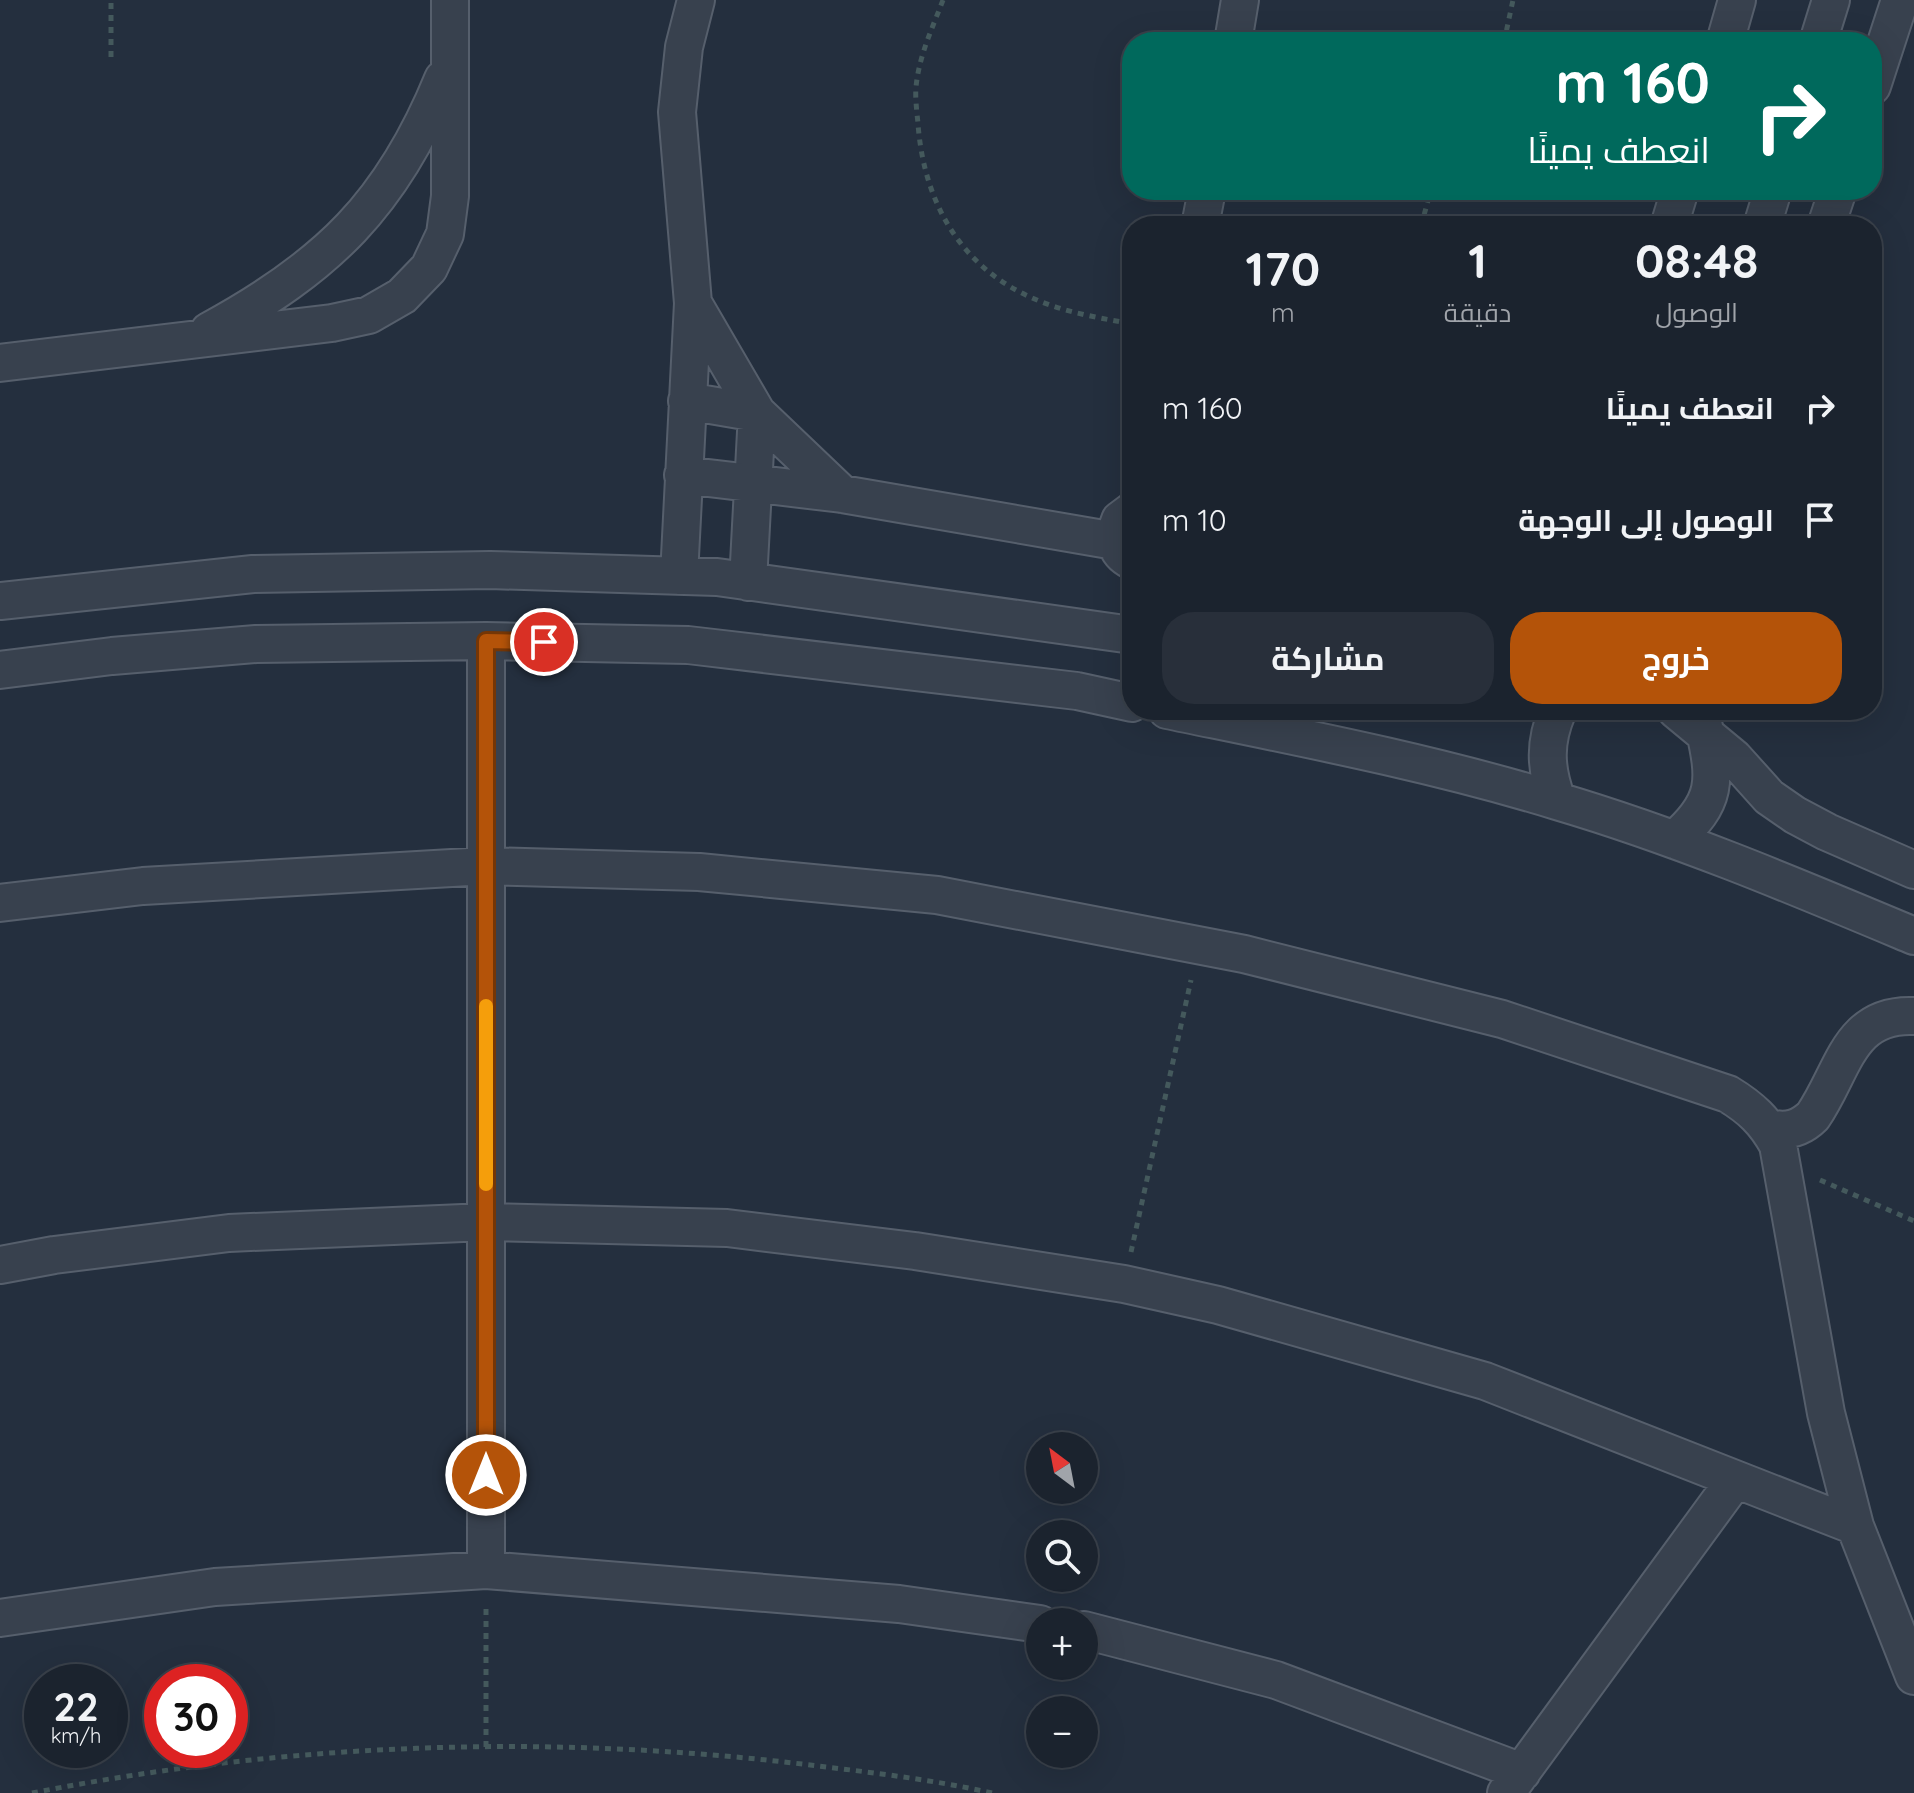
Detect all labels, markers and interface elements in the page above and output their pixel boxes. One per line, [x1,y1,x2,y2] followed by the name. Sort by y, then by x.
[1556,47,1710,117] text: 160 m
[1738,64,1842,168] icon: right
[1527,127,1710,172] text: انعطف يمينًا
[1468,230,1487,290] text: 1
[1635,230,1758,290] text: 08:48
[1246,238,1320,298] text: 170
[1271,296,1295,329] text: m
[1444,296,1511,329] text: دقيقة
[1655,296,1738,329] text: الوصول
[1798,386,1842,430] icon: right
[1162,389,1243,427] text: 160 m
[1606,389,1774,427] text: انعطف يمينًا
[1798,498,1842,542] icon: arrive
[1162,501,1227,539] text: 10 m
[1518,501,1774,539] text: الوصول إلى الوجهة
[510,608,578,676] pin
[1162,612,1494,704] button: مشاركة
[1510,612,1842,704] button: خروج
[522,620,566,664] icon: arrive
[1026,1432,1098,1504] north arrow
[1026,1432,1098,1768] map controls
[444,1433,528,1517] position arrow
[1026,1520,1098,1592] button: search
[1026,1608,1098,1680] button: +
[144,1664,248,1768] speed limit sign: 30
[53,1681,99,1731] text: 22
[1026,1696,1098,1768] button: −
[51,1723,101,1748] text: km/h

